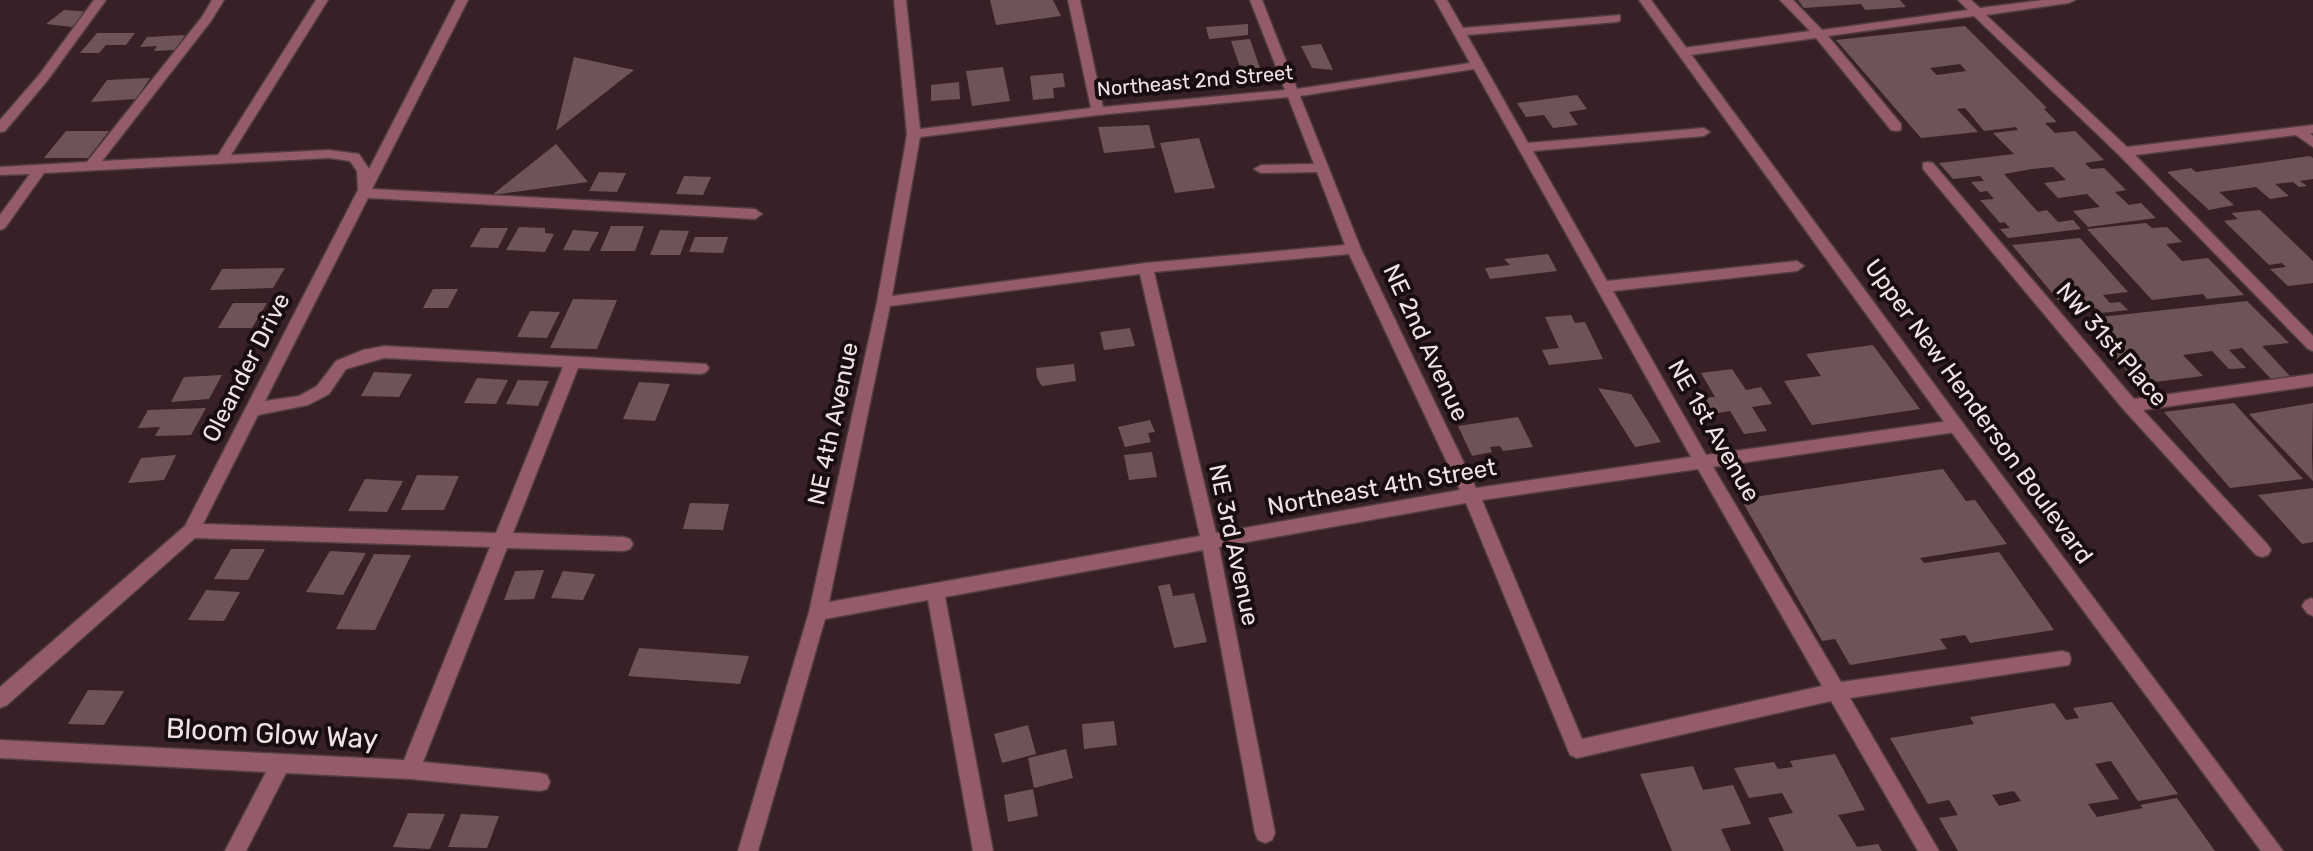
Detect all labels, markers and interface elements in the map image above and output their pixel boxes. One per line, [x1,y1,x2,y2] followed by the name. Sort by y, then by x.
[1096,61,1294,103] street label: Northeast 2nd Street
[1858,254,2098,570] street label: Upper New Henderson Boulevard
[1376,260,1474,426] street label: NE 2nd Avenue
[2049,277,2173,413] street label: NW 31st Place
[197,288,297,448] street label: Oleander Drive
[803,340,865,508] street label: NE 4th Avenue
[1661,355,1765,507] street label: NE 1st Avenue
[1265,454,1499,522] street label: Northeast 4th Street
[1202,461,1264,629] street label: NE 3rd Avenue
[165,713,379,757] street label: Bloom Glow Way

